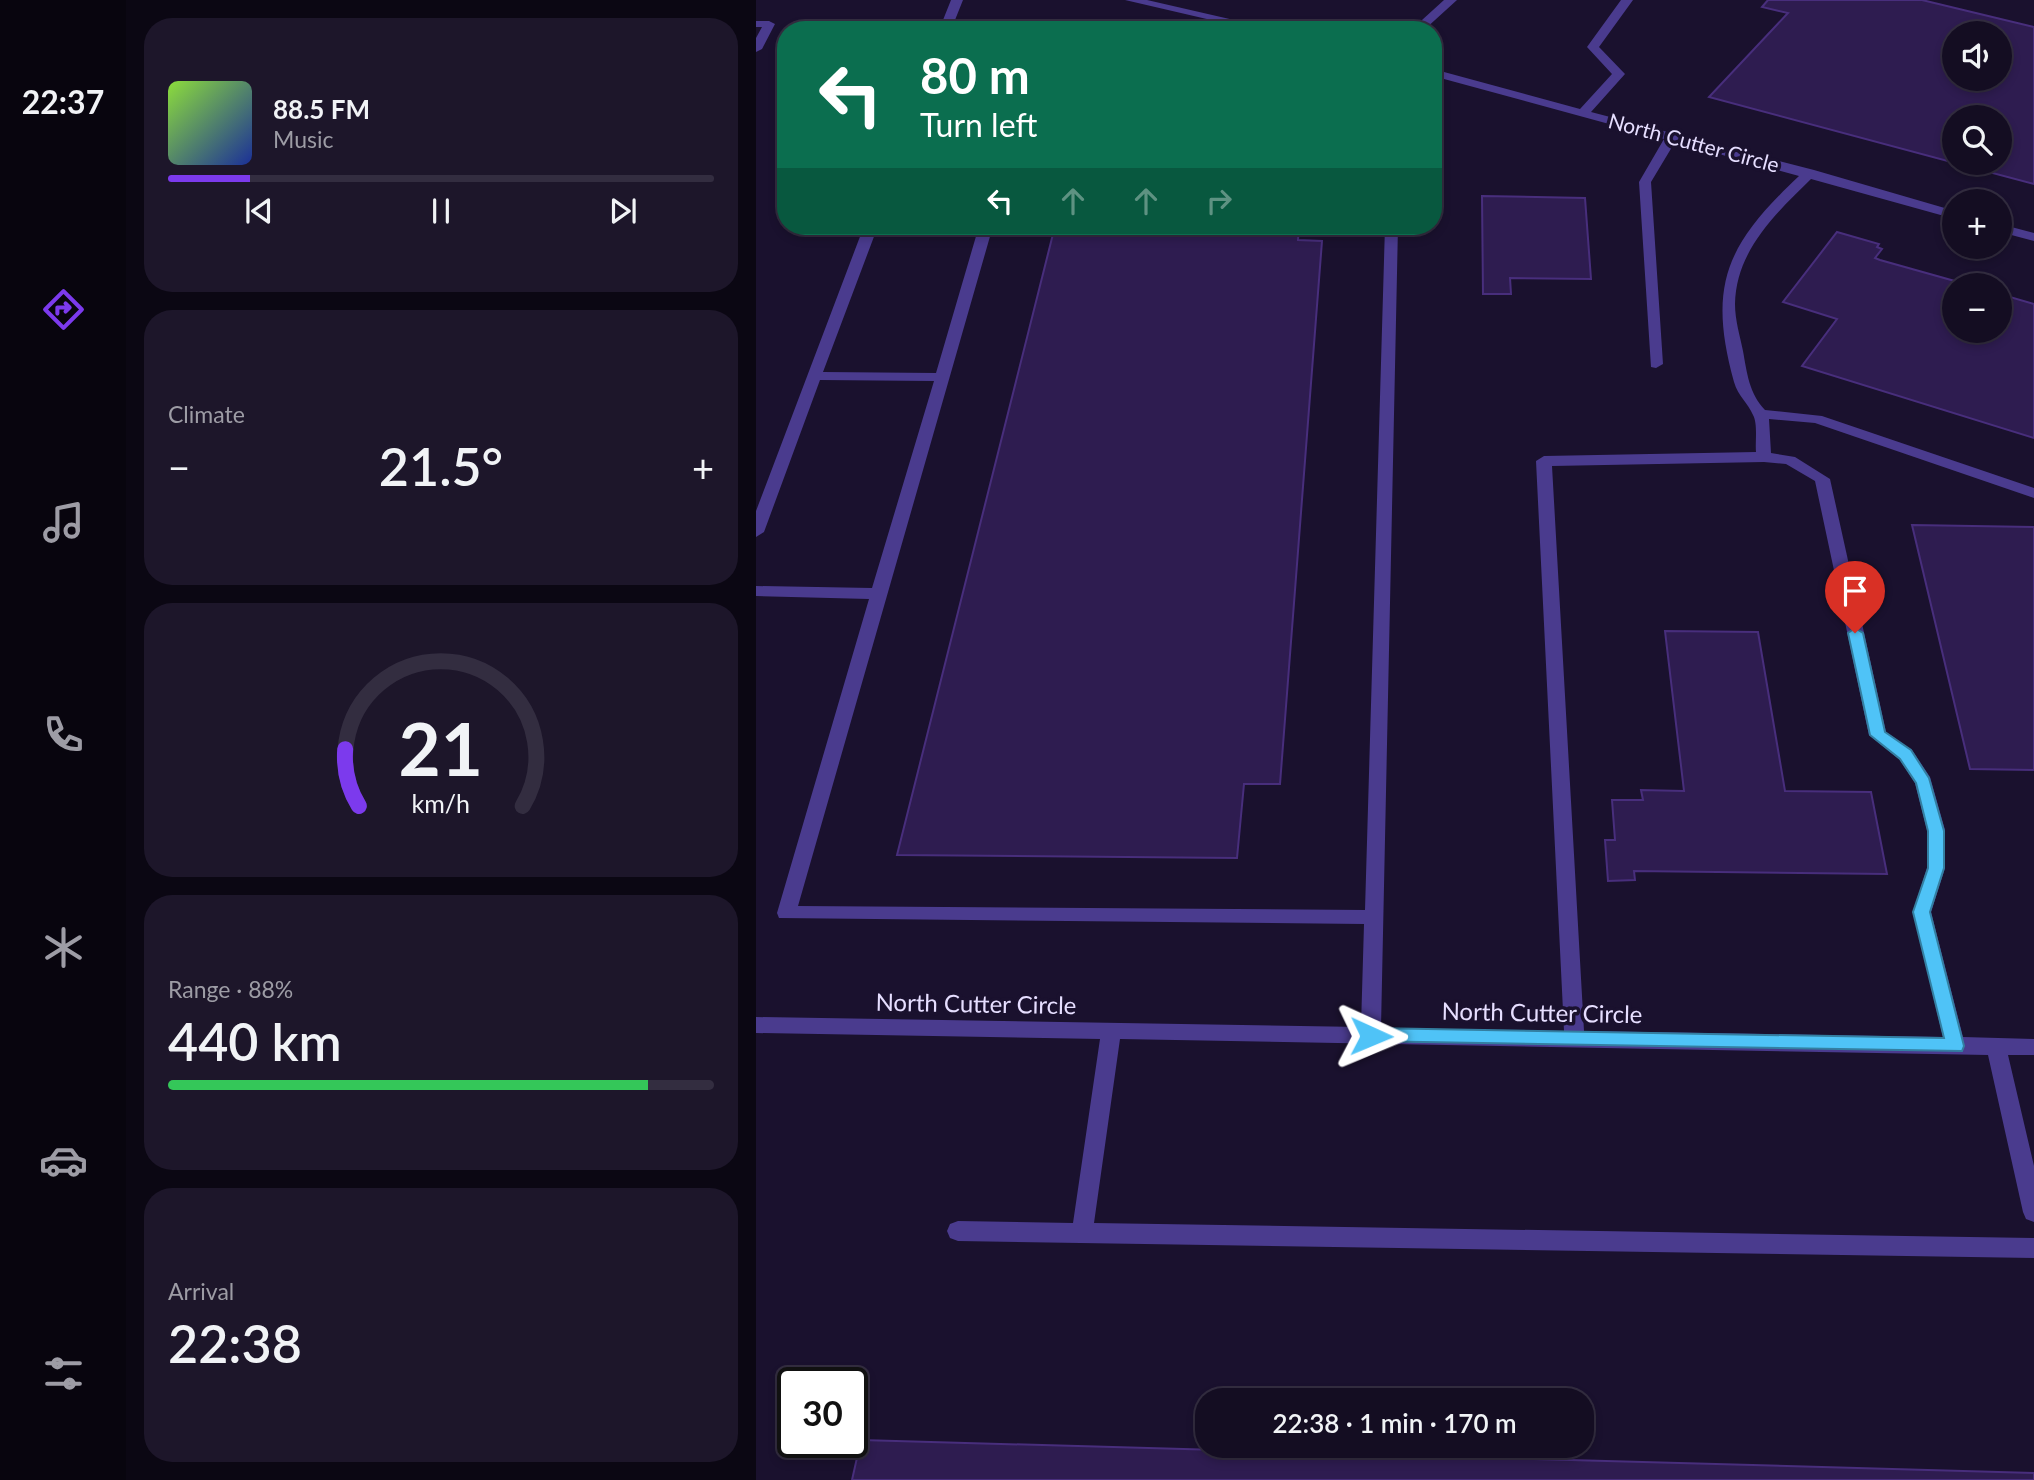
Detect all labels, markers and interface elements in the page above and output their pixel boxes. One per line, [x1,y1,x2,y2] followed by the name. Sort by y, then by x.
[1942,21,2012,343] map controls
[1942,21,2012,91] button: sound
[920,46,1030,104] text: 80 m
[805,49,896,140] icon: left
[22,82,104,121] text: 22:37
[273,93,370,125] text: 88.5 FM
[920,105,1037,144] text: Turn left
[1942,105,2012,175] button: search
[1606,107,1782,177] street label: North Cutter Circle
[273,125,333,153] text: Music
[981,182,1019,220] icon: left
[1054,182,1092,220] icon: ahead
[1127,182,1165,220] icon: ahead
[1200,182,1238,220] icon: right
[1942,189,2012,259] button: +
[240,192,278,230] icon: previous
[422,192,460,230] icon: pause
[604,192,642,230] icon: next
[1942,273,2012,343] button: −
[39,285,88,334] icon: directions
[168,400,245,428] text: Climate
[379,435,503,497] text: 21.5°
[168,444,190,490] text: −
[692,444,714,490] text: +
[39,498,88,547] icon: music
[1825,561,1885,633] pin
[1836,572,1874,610] icon: arrive
[399,704,483,792] text: 21
[39,710,88,759] icon: phone
[412,788,470,818] text: km/h
[39,923,88,972] icon: climate
[168,975,293,1003] text: Range · 88%
[875,987,1077,1019] street label: North Cutter Circle
[1441,996,1643,1028] street label: North Cutter Circle
[1334,999,1408,1073] position arrow
[168,1010,342,1072] text: 440 km
[39,1136,88,1185] icon: car
[168,1277,234,1305] text: Arrival
[168,1312,302,1374] text: 22:38
[39,1349,88,1398] icon: filters
[777,1367,868,1458] speed limit sign: 30
[1272,1407,1517,1439] text: 22:38 · 1 min · 170 m

